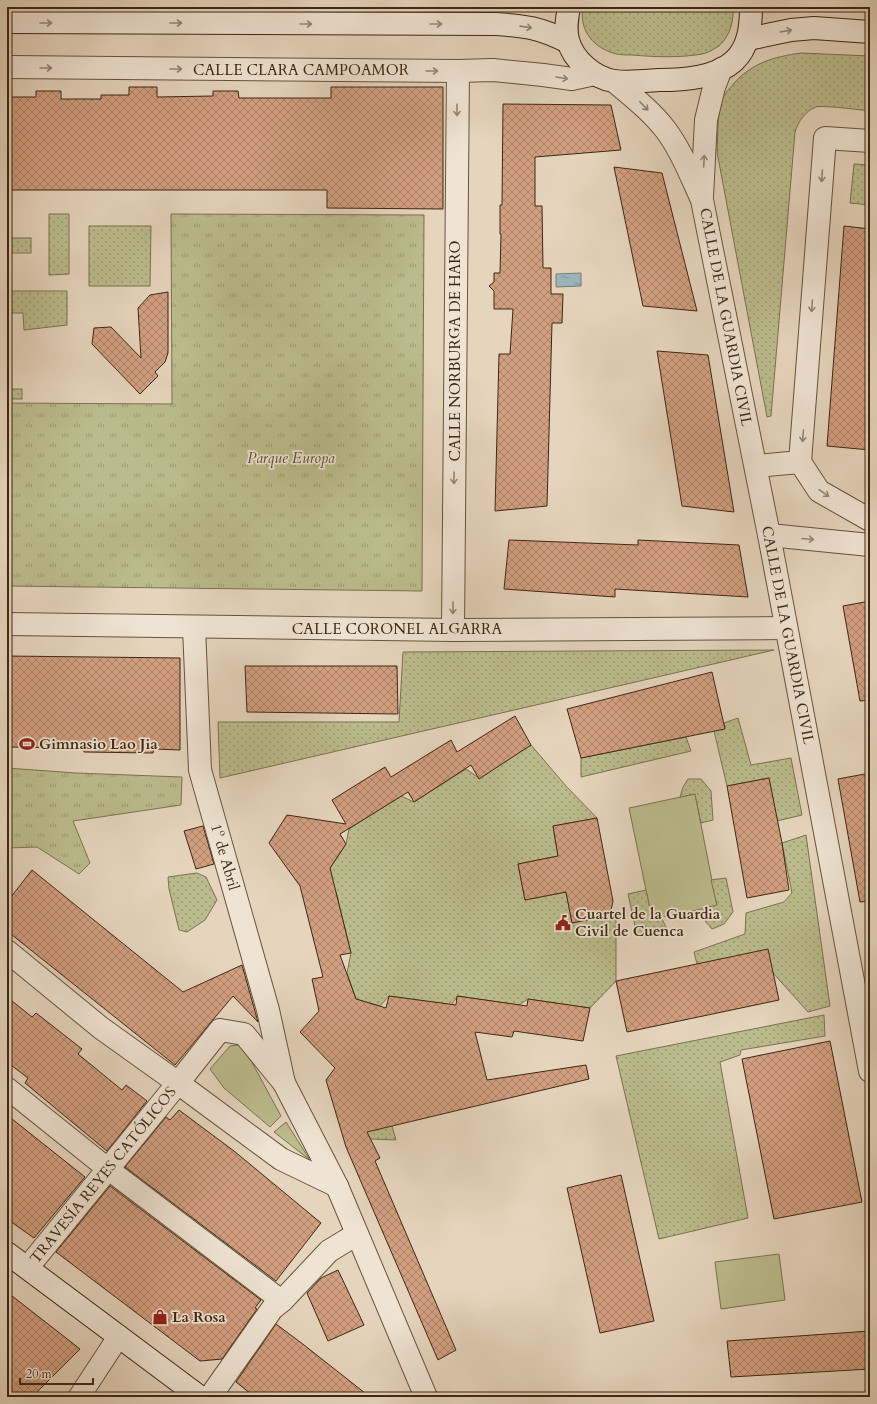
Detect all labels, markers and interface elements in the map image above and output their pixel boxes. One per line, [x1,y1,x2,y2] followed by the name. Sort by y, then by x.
[39,19,52,27] one-way arrow
[169,19,182,27] one-way arrow
[299,20,312,28] one-way arrow
[429,20,442,28] one-way arrow
[519,23,532,31] one-way arrow
[779,27,792,35] one-way arrow
[193,60,410,80] street label: CALLE CLARA CAMPOAMOR
[39,64,52,72] one-way arrow
[169,65,182,73] one-way arrow
[425,67,438,75] one-way arrow
[555,74,568,82] one-way arrow
[639,101,649,111] one-way arrow
[453,103,461,116] one-way arrow
[700,155,707,168] one-way arrow
[819,169,826,182] one-way arrow
[695,206,757,429] street label: CALLE DE LA GUARDIA CIVIL
[445,240,465,462] street label: CALLE NORBURGA DE HARO
[809,299,816,312] one-way arrow
[799,429,806,442] one-way arrow
[247,448,335,468] park label: Parque Europa
[450,471,458,484] one-way arrow
[818,489,829,497] one-way arrow
[757,524,819,747] street label: CALLE DE LA GUARDIA CIVIL
[801,535,814,543] one-way arrow
[449,601,457,614] one-way arrow
[292,619,502,639] street label: CALLE CORONEL ALGARRA
[39,734,158,754] place label: Gimnasio Lao Jia
[18,735,36,753] sports icon: Gimnasio Lao Jia
[206,821,244,893] street label: 1º de Abril
[575,904,721,941] place label: Cuartel de la Guardia Civil de Cuenca
[554,914,572,932] public building icon: Cuartel de la Guardia Civil de Cuenca
[25,1082,181,1268] street label: TRAVESÍA REYES CATÓLICOS
[172,1307,226,1327] place label: La Rosa
[151,1308,169,1326] shop icon: La Rosa
[20,1360,93,1386] scale bar
[26,1366,53,1382] text: 20 m

